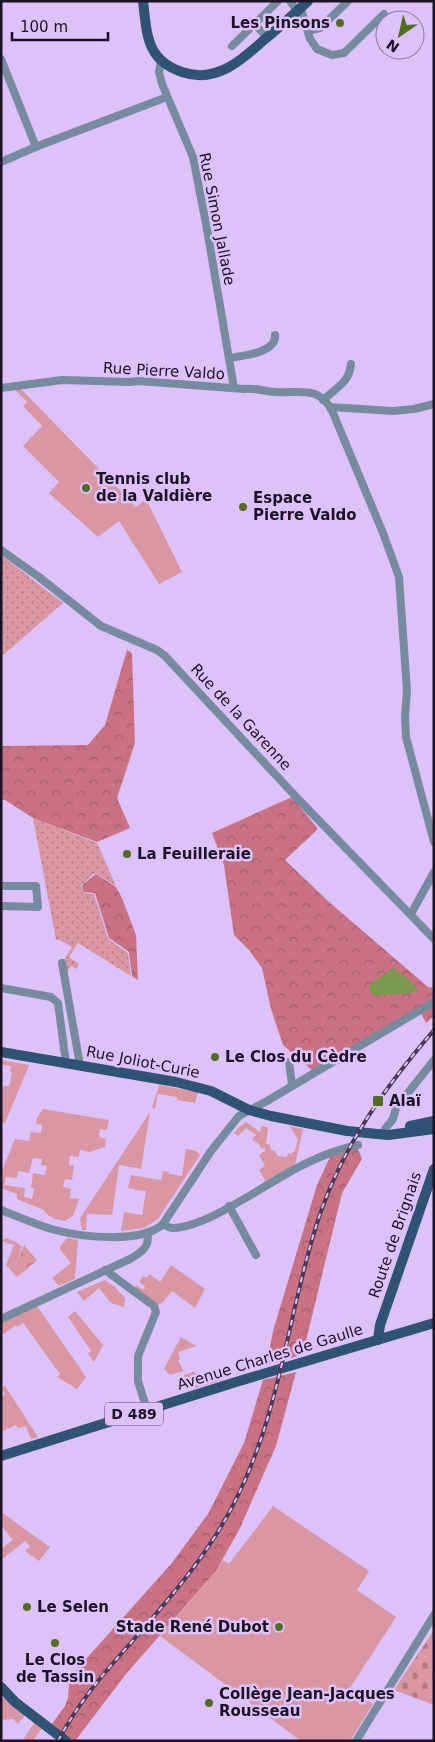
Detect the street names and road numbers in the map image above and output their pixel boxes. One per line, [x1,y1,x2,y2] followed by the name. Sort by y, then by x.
[195,151,239,287] street label: Rue Simon Jallade
[102,359,226,383] street label: Rue Pierre Valdo
[187,660,295,774] street label: Rue de la Garenne
[85,1042,201,1082] street label: Rue Joliot-Curie
[365,1169,425,1301] street label: Route de Brignais
[175,1320,365,1394] street label: Avenue Charles de Gaulle
[105,1402,163,1426] road number: D 489

